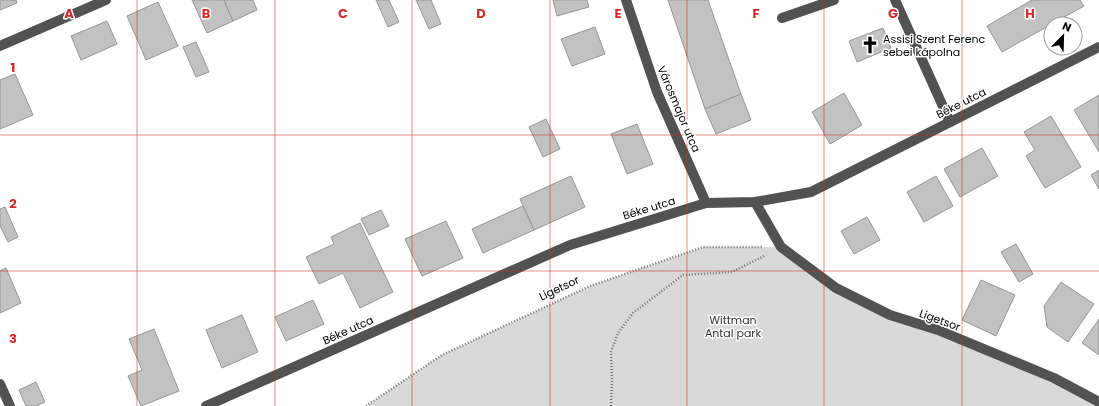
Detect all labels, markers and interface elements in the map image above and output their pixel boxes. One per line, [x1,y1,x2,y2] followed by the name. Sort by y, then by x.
[64,4,74,23] text: A
[202,4,211,23] text: B
[338,4,348,23] text: C
[476,4,486,23] text: D
[614,4,622,23] text: E
[752,4,760,23] text: F
[888,4,898,23] text: G
[1025,4,1035,23] text: H
[1043,16,1083,56] north arrow
[1060,18,1074,36] text: N
[883,31,986,60] place label: Assisi Szent Ferenc sebei kápolna
[860,35,880,55] church icon: Assisi Szent Ferenc sebei kápolna
[11,58,15,77] text: 1
[654,63,704,155] street label: Városmajor utca
[933,84,989,122] street label: Béke utca
[621,192,677,224] street label: Béke utca
[9,194,17,213] text: 2
[536,272,582,304] street label: Ligetsor
[917,305,963,335] street label: Ligetsor
[320,312,376,348] street label: Béke utca
[705,312,761,341] park label: Wittman Antal park
[9,329,17,348] text: 3

